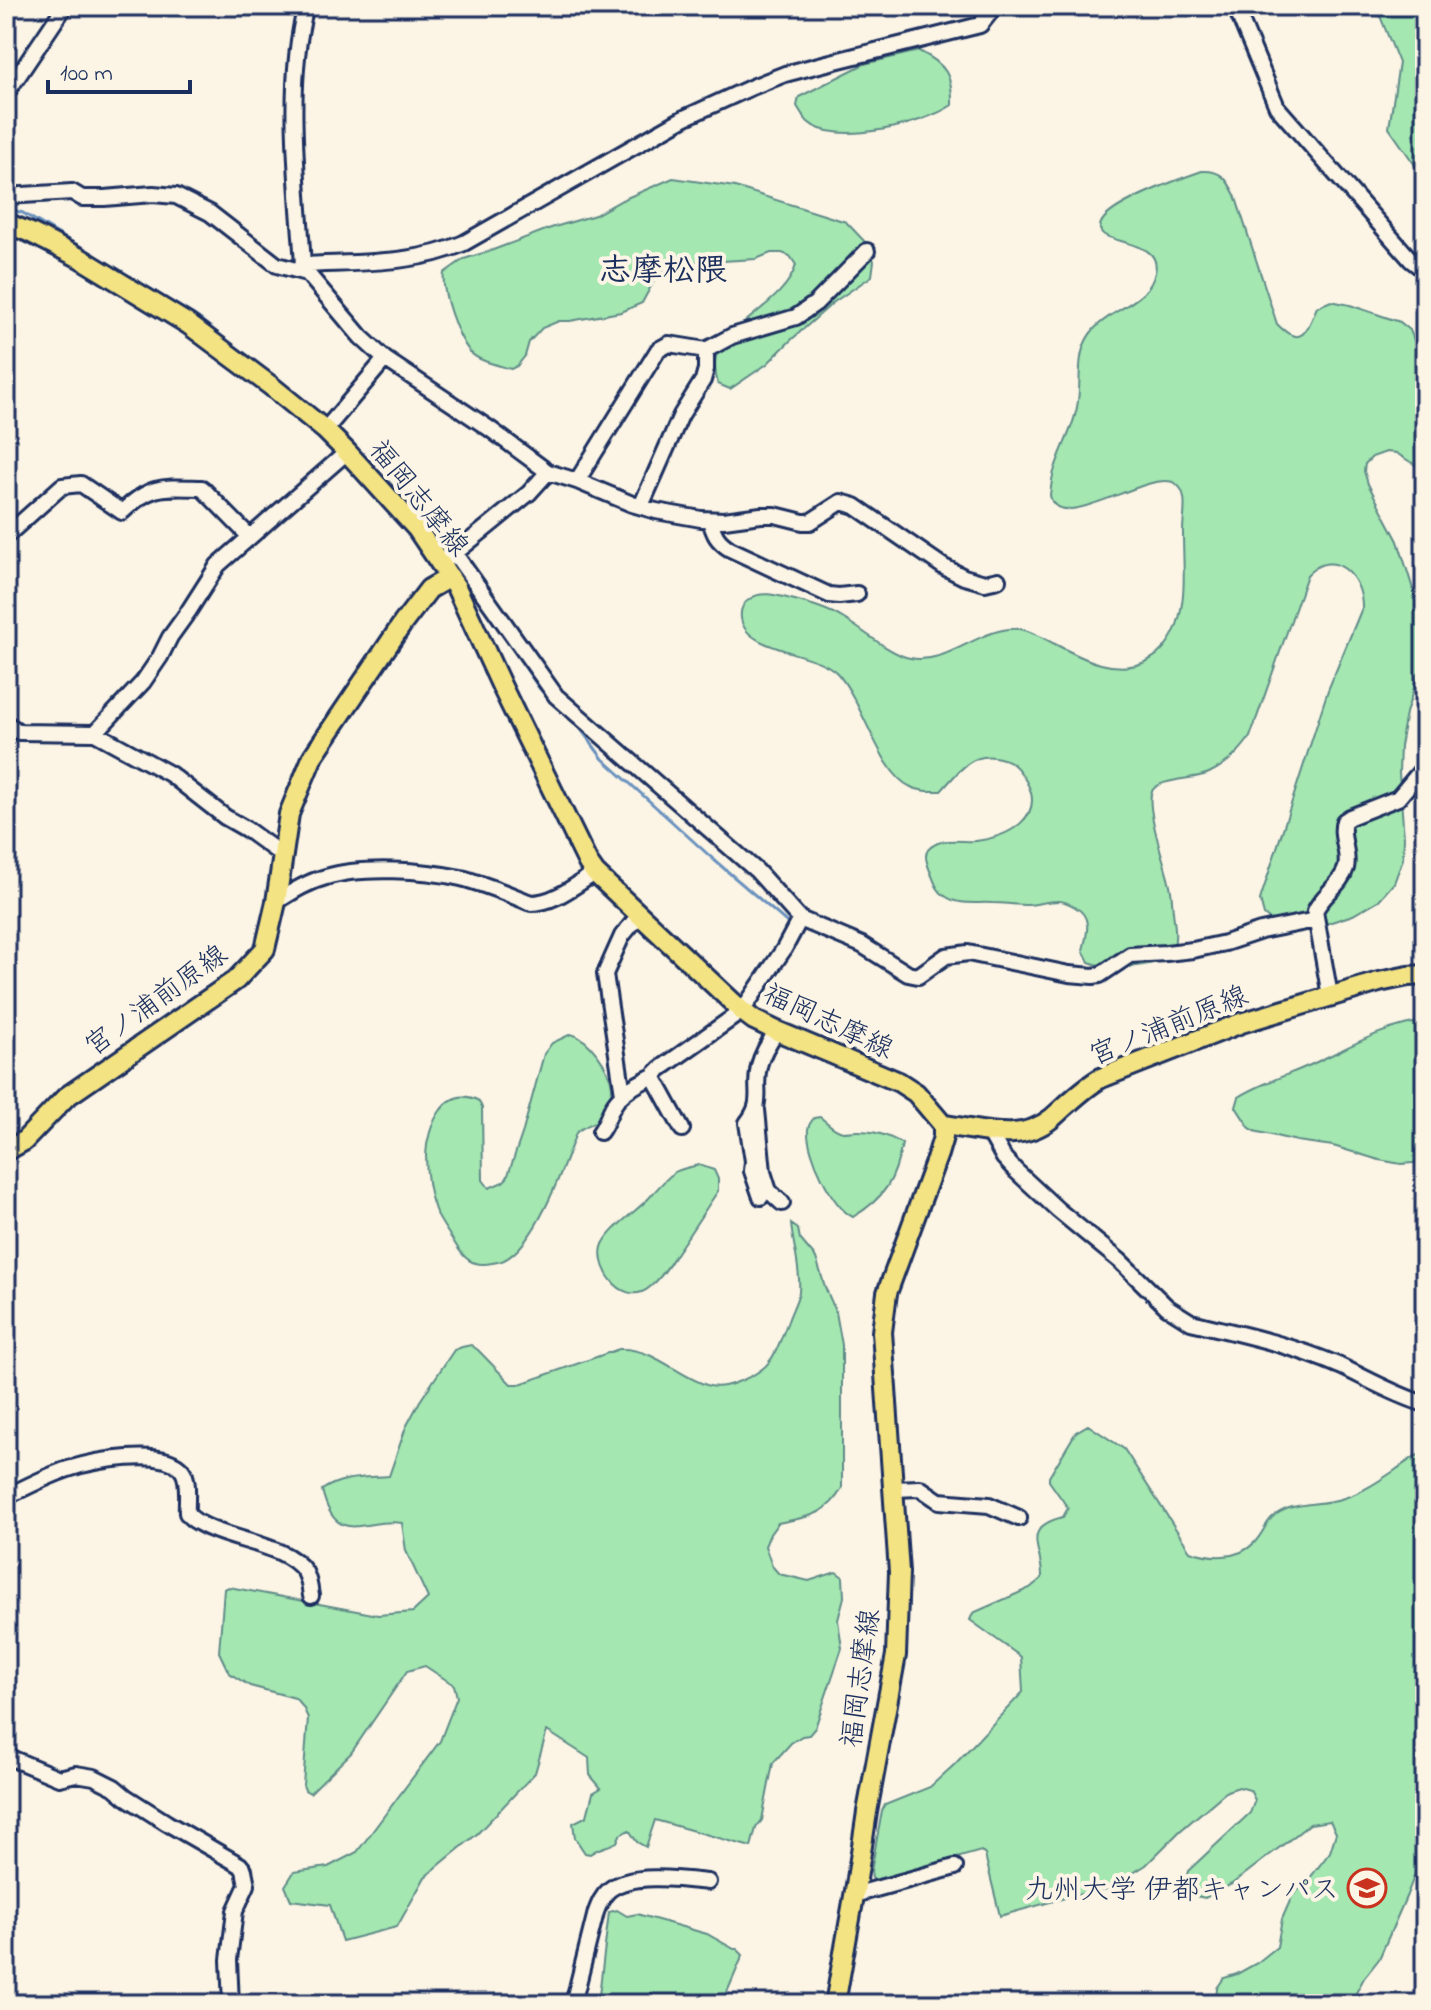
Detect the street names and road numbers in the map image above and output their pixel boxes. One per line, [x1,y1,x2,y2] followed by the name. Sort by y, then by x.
[357,432,477,567] street label: 福岡志摩線
[77,936,237,1068] street label: 宮ノ浦前原線
[755,975,900,1071] street label: 福岡志摩線
[1084,977,1255,1078] street label: 宮ノ浦前原線
[832,1606,893,1751] street label: 福岡志摩線

